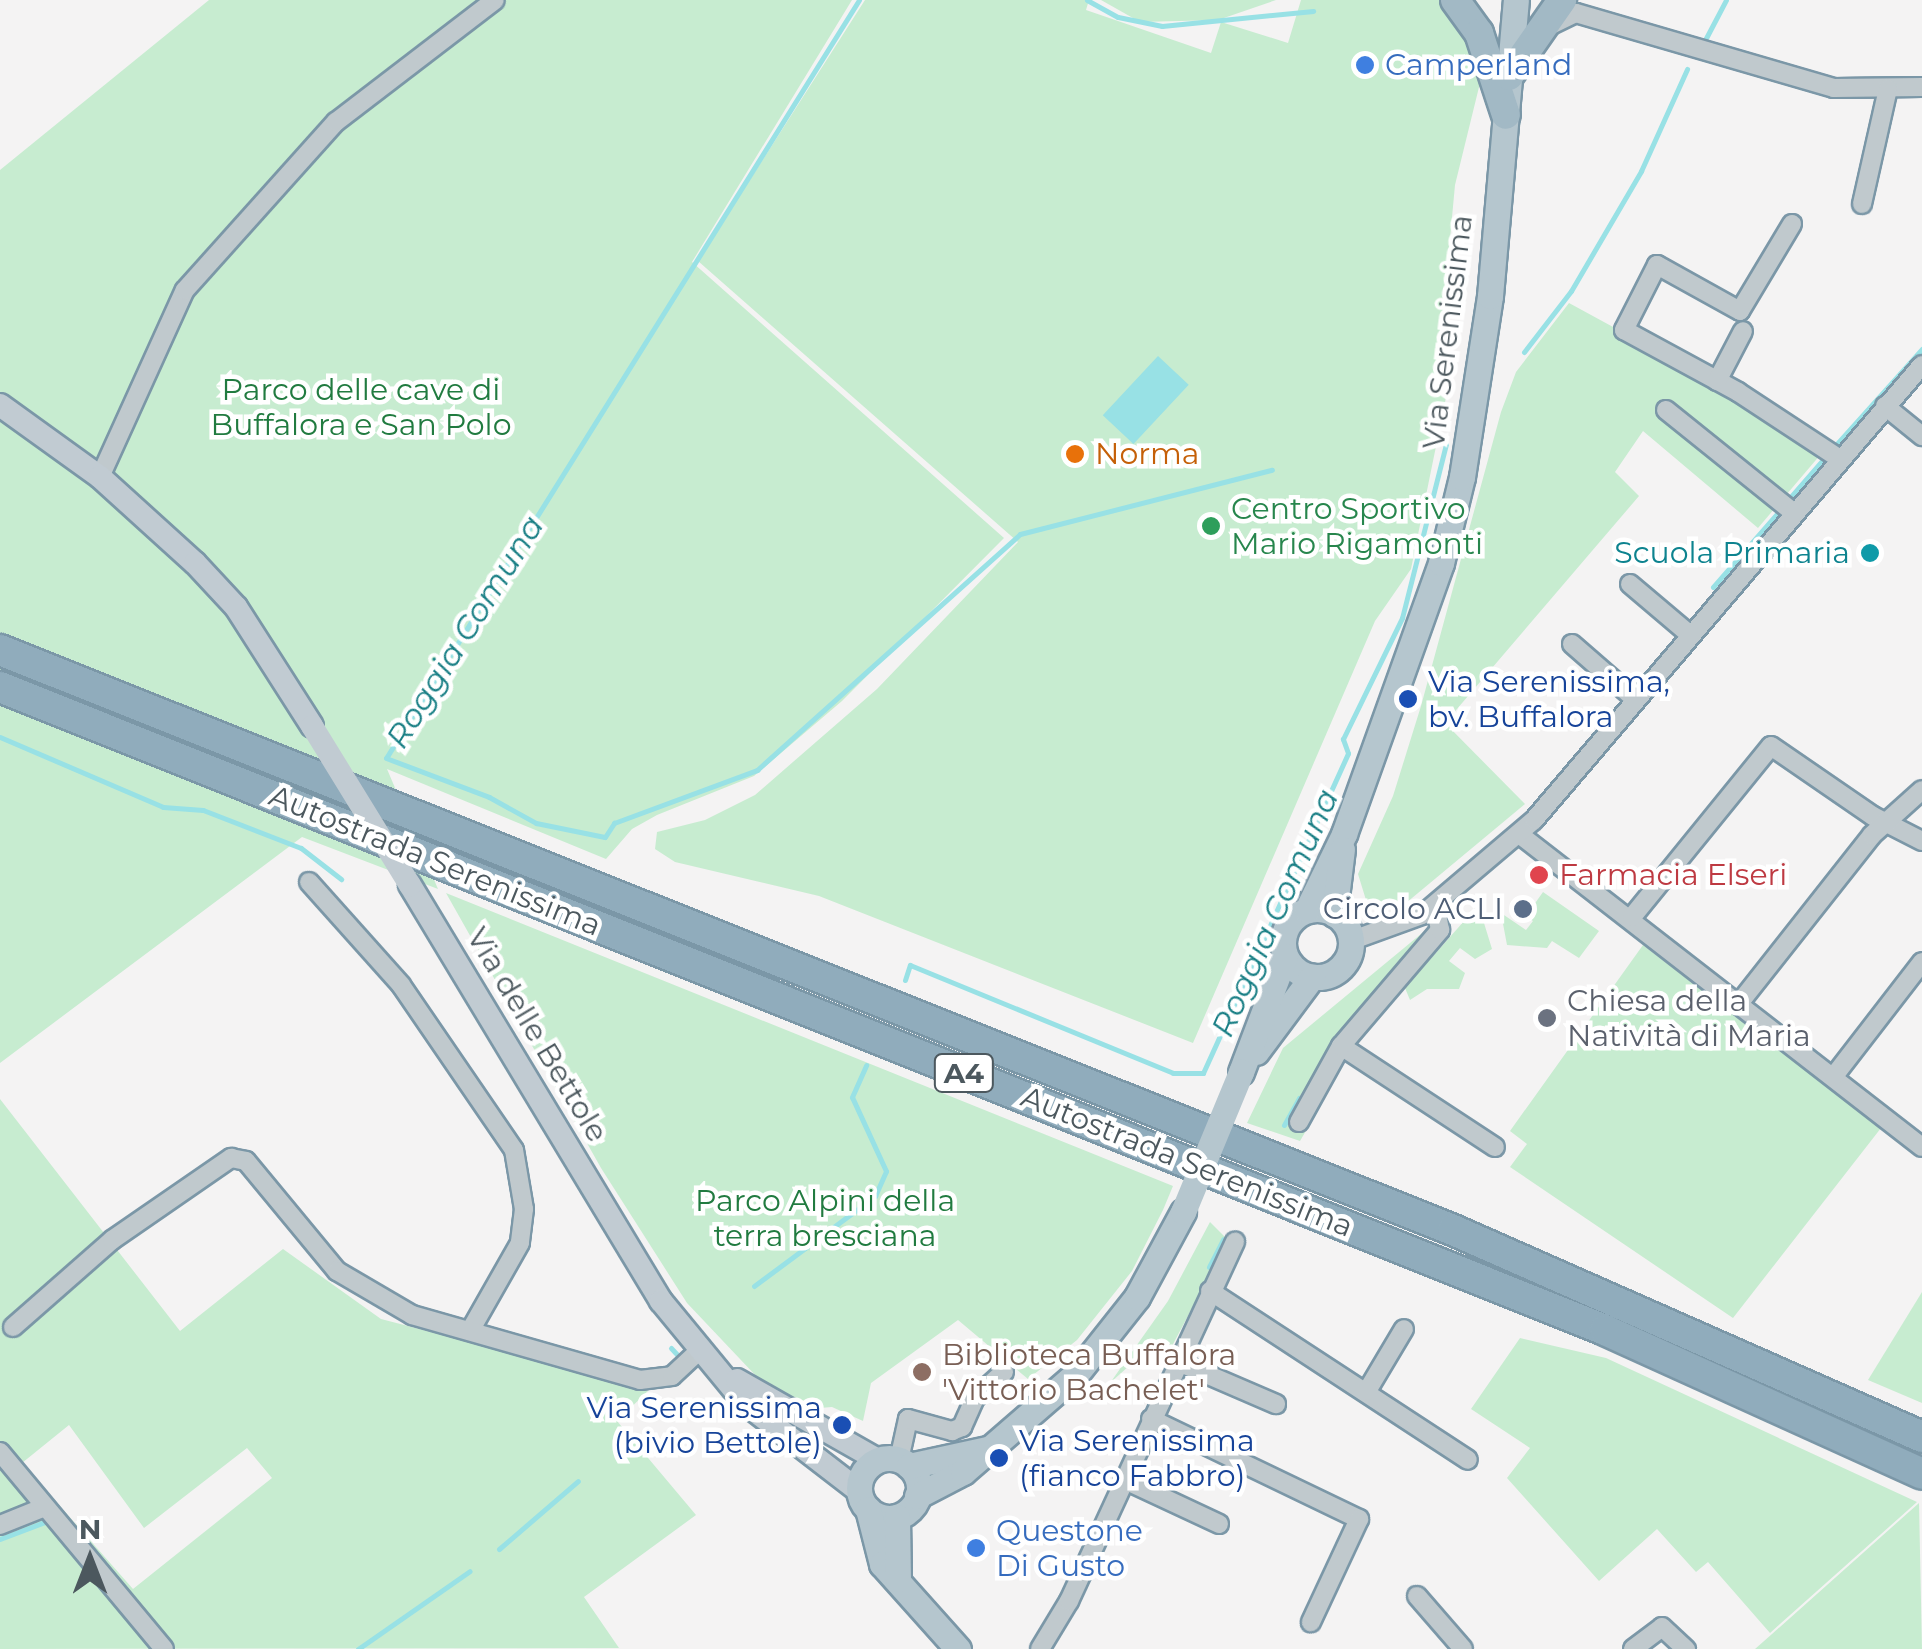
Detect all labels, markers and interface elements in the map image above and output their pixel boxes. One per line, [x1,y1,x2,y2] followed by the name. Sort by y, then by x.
[1385,47,1572,83] place label: Camperland
[1354,54,1376,76] marker: Camperland
[1416,213,1480,451] street label: Via Serenissima
[211,372,511,442] park label: Parco delle cave di Buffalora e San Polo
[1095,436,1200,472] place label: Norma
[1064,443,1086,465] marker: Norma
[1231,491,1483,562] place label: Centro Sportivo Mario Rigamonti
[378,509,552,755] water label: Roggia Comuna
[1200,515,1222,537] marker: Centro Sportivo Mario Rigamonti
[1614,535,1850,571] place label: Scuola Primaria
[1859,542,1881,564] marker: Scuola Primaria
[1428,664,1670,734] place label: Via Serenissima, bv. Buffalora
[1397,688,1419,710] marker: Via Serenissima, bv. Buffalora
[264,778,606,944] street label: Autostrada Serenissima
[1203,783,1347,1043] water label: Roggia Comuna
[1559,857,1787,893] place label: Farmacia Elseri
[1528,864,1550,886] marker: Farmacia Elseri
[1323,891,1503,927] place label: Circolo ACLI
[1512,898,1534,920] marker: Circolo ACLI
[459,921,615,1149] street label: Via delle Bettole
[1567,983,1811,1054] place label: Chiesa della Natività di Maria
[1536,1007,1558,1029] marker: Chiesa della Natività di Maria
[932,1050,996,1096] road number: A4
[1016,1079,1358,1245] street label: Autostrada Serenissima
[695,1183,955,1254] park label: Parco Alpini della terra bresciana
[942,1337,1236,1408] place label: Biblioteca Buffalora 'Vittorio Bachelet'
[911,1361,933,1383] marker: Biblioteca Buffalora 'Vittorio Bachelet'
[586,1390,822,1460] place label: Via Serenissima (bivio Bettole)
[831,1414,853,1436] marker: Via Serenissima (bivio Bettole)
[1019,1423,1255,1494] place label: Via Serenissima (fianco Fabbro)
[988,1447,1010,1469] marker: Via Serenissima (fianco Fabbro)
[40,1509,140,1609] north arrow
[79,1512,101,1546] text: N
[996,1513,1143,1584] place label: Questone Di Gusto
[965,1537,987,1559] marker: Questone Di Gusto

